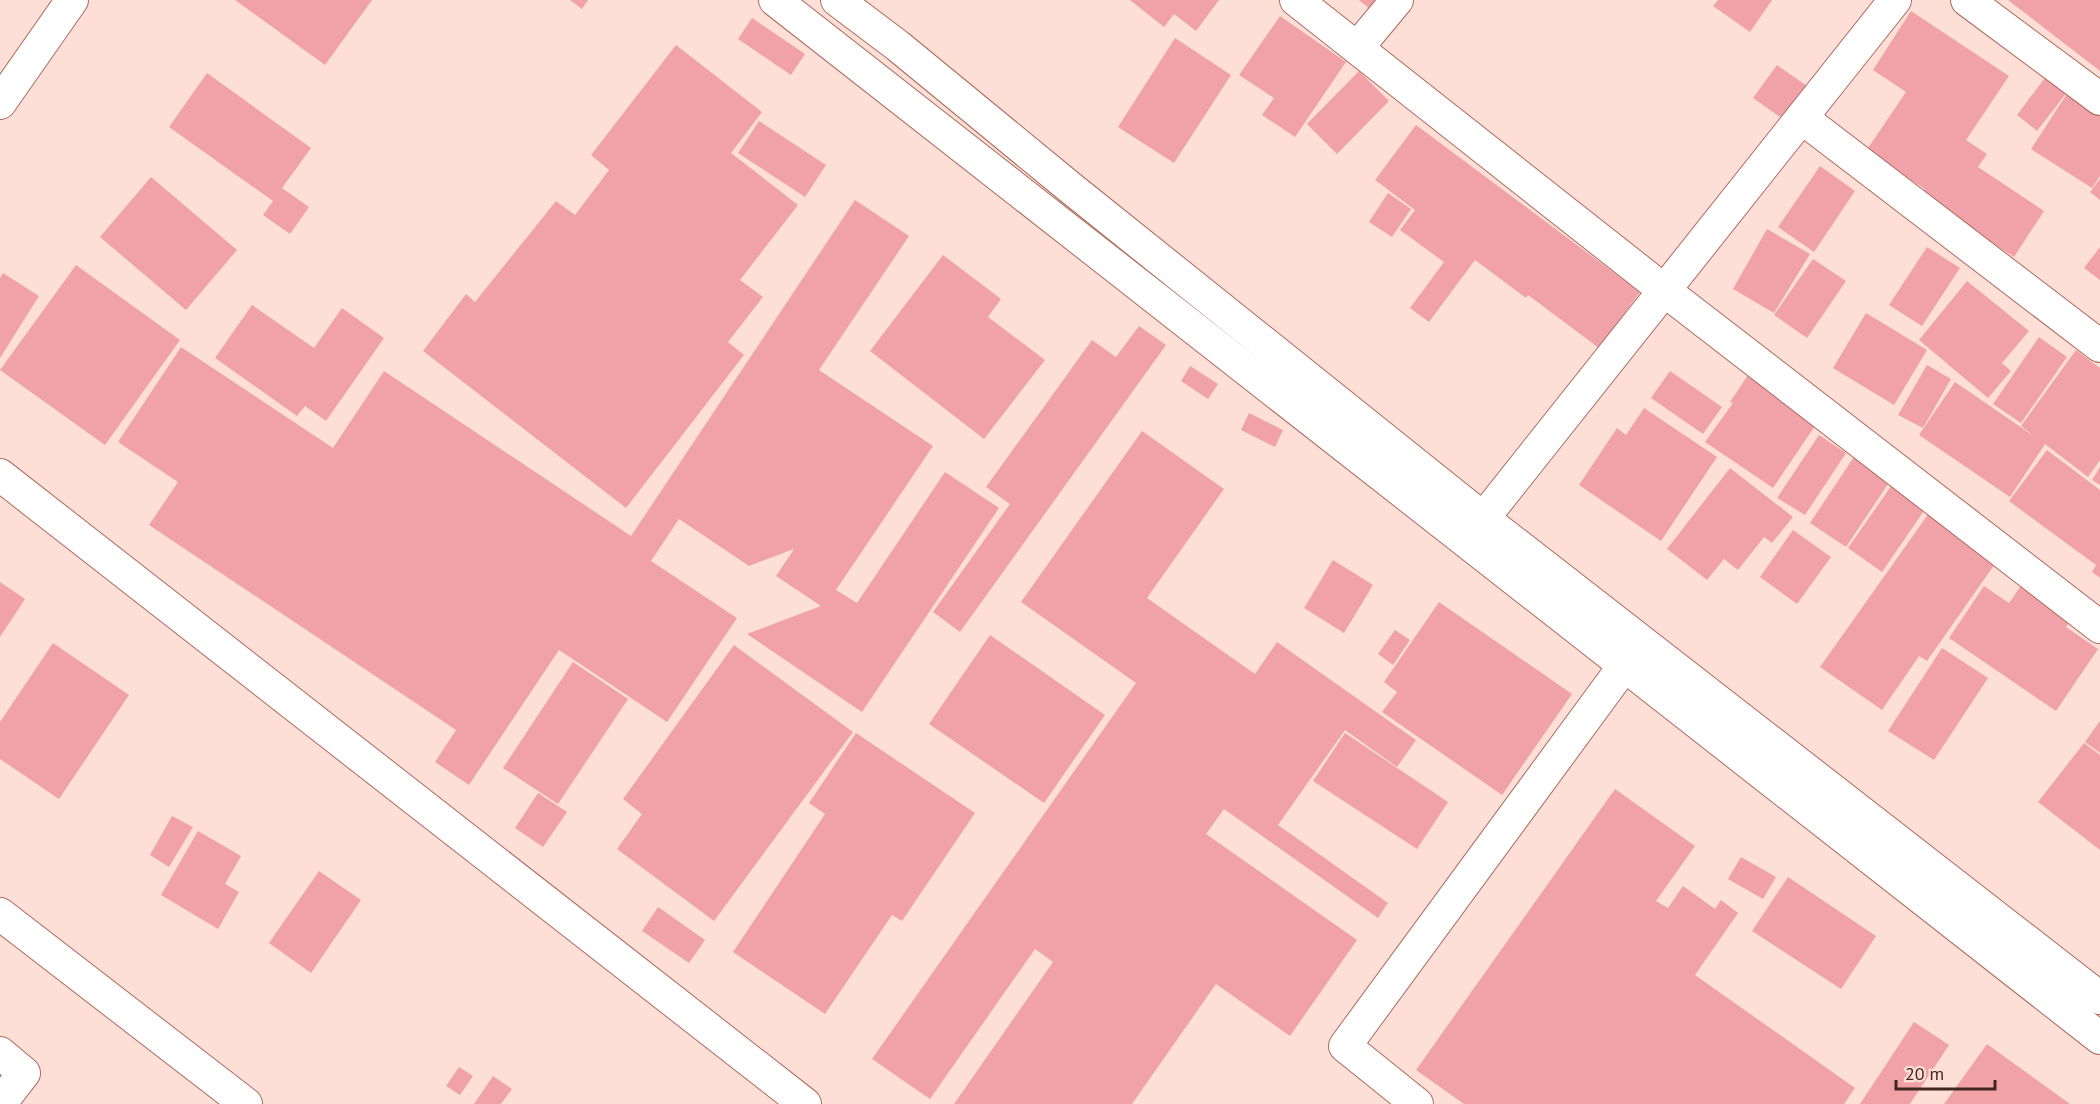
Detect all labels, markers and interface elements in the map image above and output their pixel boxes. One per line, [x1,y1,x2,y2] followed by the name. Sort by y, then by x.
[1896,1053,1995,1091] scale bar
[1905,1062,1944,1085] text: 20 m

